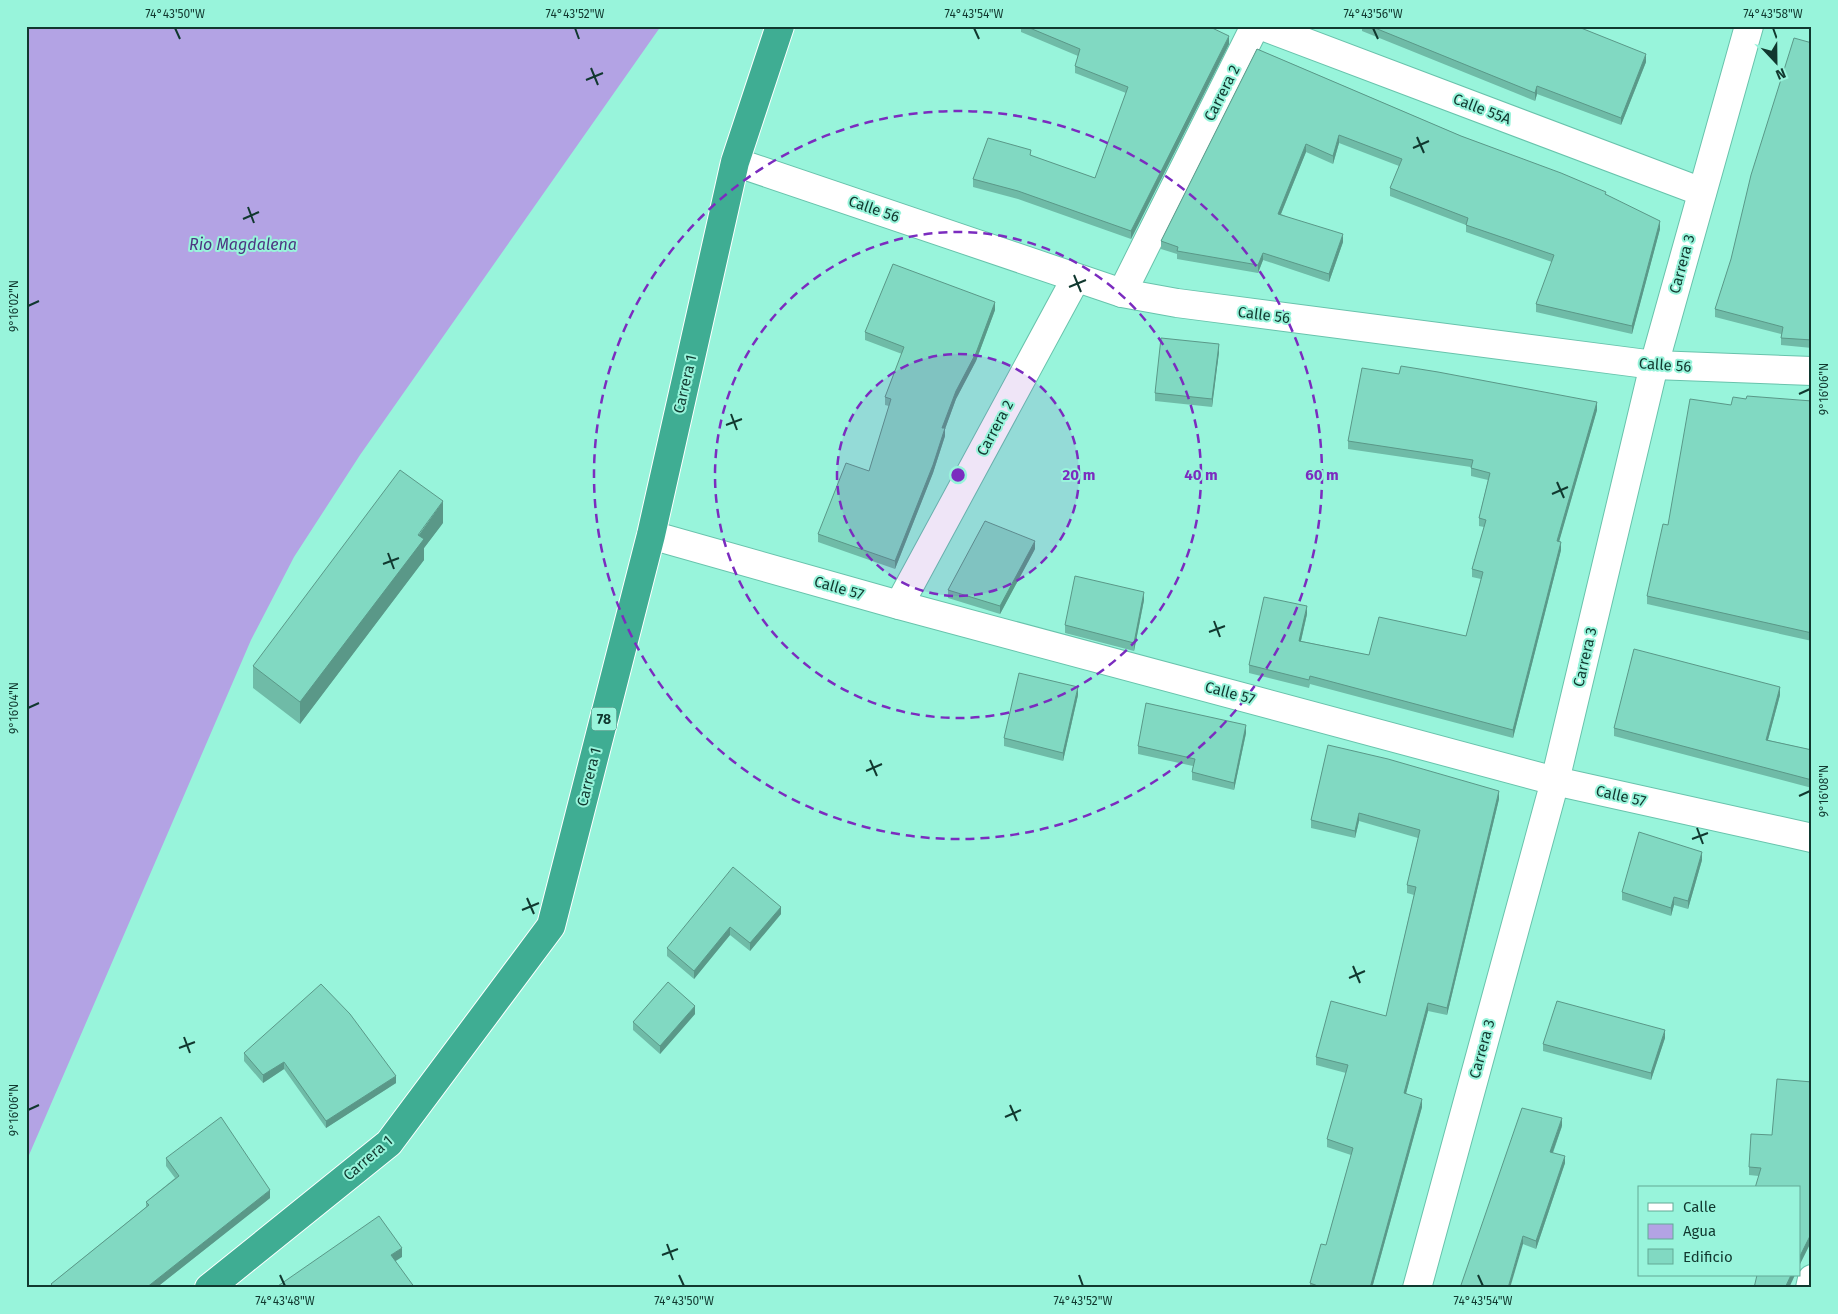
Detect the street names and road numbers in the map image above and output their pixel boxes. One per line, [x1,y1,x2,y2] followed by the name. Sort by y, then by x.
[1200,62,1244,124] street label: Carrera 2
[1450,90,1514,128] street label: Calle 55A
[846,192,902,226] street label: Calle 56
[1665,232,1699,296] street label: Carrera 3
[1237,303,1291,327] street label: Calle 56
[670,353,700,415] street label: Carrera 1
[1638,354,1692,376] street label: Calle 56
[973,397,1017,459] street label: Carrera 2
[812,572,866,604] street label: Calle 57
[1569,625,1601,689] street label: Carrera 3
[1203,678,1257,708] street label: Calle 57
[592,708,616,731] road number: 78
[573,746,605,808] street label: Carrera 1
[1594,781,1648,811] street label: Calle 57
[1465,1017,1499,1081] street label: Carrera 3
[340,1132,396,1184] street label: Carrera 1

